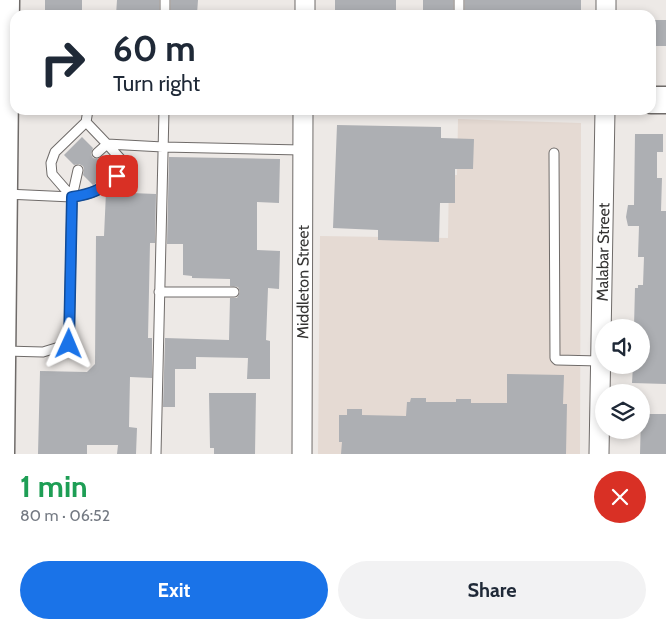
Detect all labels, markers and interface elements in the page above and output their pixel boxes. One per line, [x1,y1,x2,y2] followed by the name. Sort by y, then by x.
[113,27,196,70] text: 60 m
[30,30,95,95] icon: right
[113,70,200,97] text: Turn right
[96,155,138,197] pin
[103,162,131,190] icon: arrive
[592,202,613,301] street label: Malabar Street
[293,224,312,339] street label: Middleton Street
[42,317,94,369] position arrow
[595,319,650,439] map controls
[595,319,650,374] button: sound
[595,384,650,439] button: layers
[20,468,88,505] text: 1 min
[594,471,646,523] button: close
[20,506,110,525] text: 80 m · 06:52
[20,561,328,619] button: Exit
[338,561,646,619] button: Share

